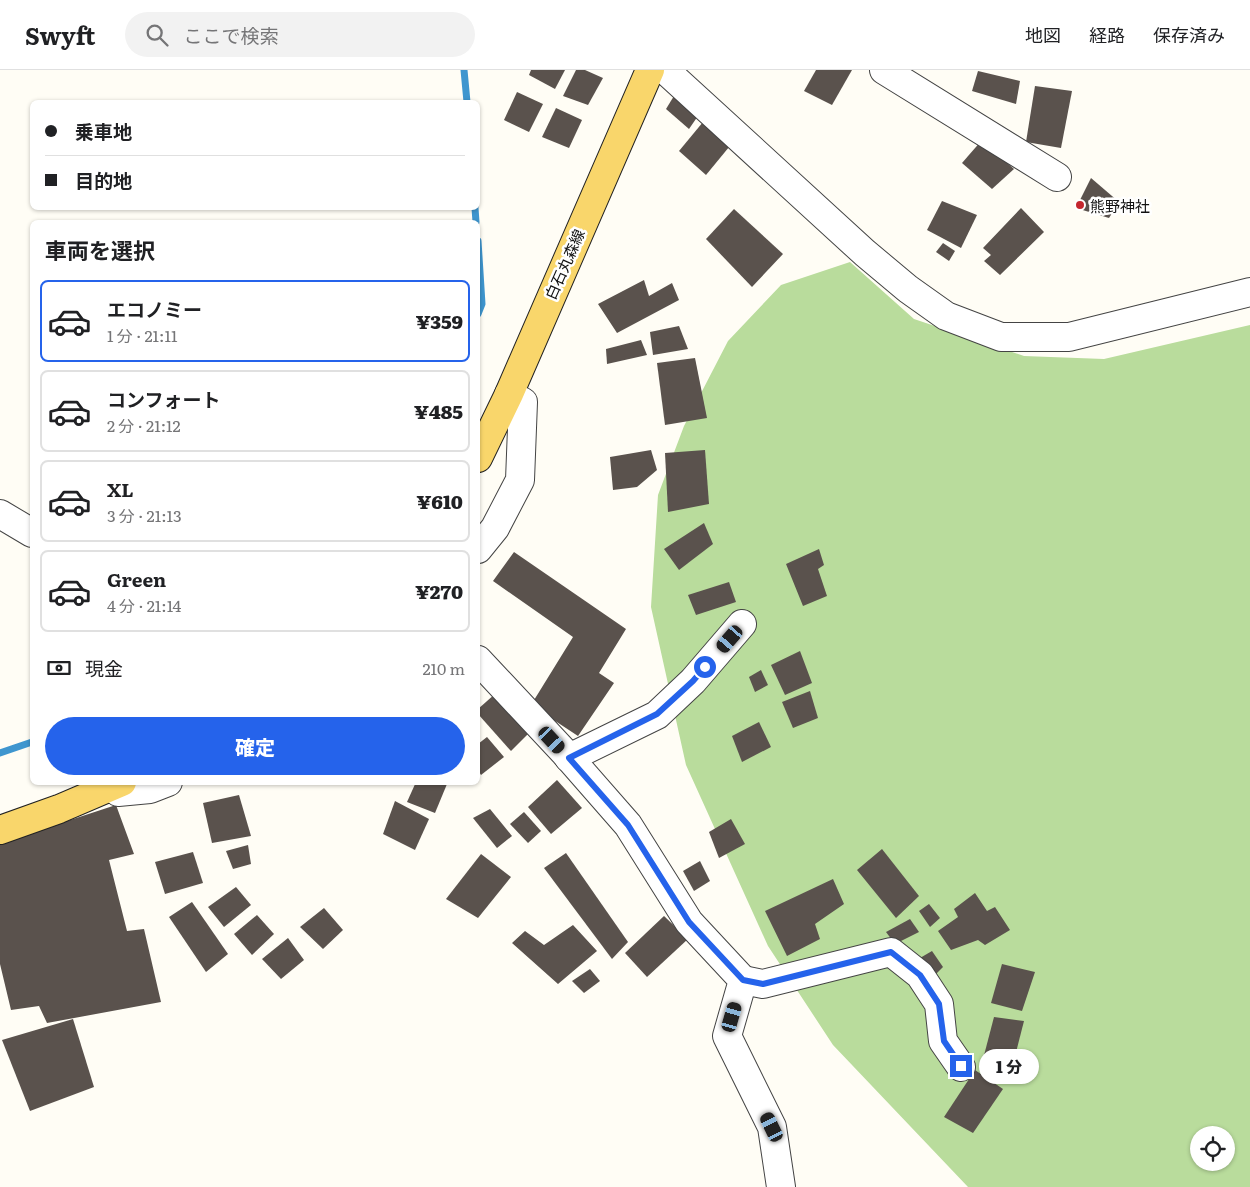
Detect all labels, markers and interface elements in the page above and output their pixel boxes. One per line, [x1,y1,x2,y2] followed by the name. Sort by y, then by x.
[125,12,475,57] search box
[25,17,95,52] text: Swyft
[143,21,171,49] icon: search
[183,21,278,49] text: ここで検索
[1025,21,1061,48] text: 地図
[1089,21,1125,48] text: 経路
[1153,21,1225,48] text: 保存済み
[75,117,132,145] text: 乗車地
[75,166,132,194] text: 目的地
[1090,194,1150,217] place label: 熊野神社
[1074,199,1086,211] marker: 熊野神社
[538,225,590,303] street label: 白石丸森線
[45,233,155,266] text: 車両を選択
[107,295,202,323] text: エコノミー
[47,299,92,344] icon: car
[416,307,463,335] text: ¥359
[107,323,177,347] text: 1 分 · 21:11
[107,385,220,413] text: コンフォート
[47,389,92,434] icon: car
[414,397,463,425] text: ¥485
[107,413,181,437] text: 2 分 · 21:12
[107,475,134,503] text: XL
[47,479,92,524] icon: car
[417,487,463,515] text: ¥610
[107,503,182,527] text: 3 分 · 21:13
[107,565,166,593] text: Green
[47,569,92,614] icon: car
[415,577,463,605] text: ¥270
[107,593,181,617] text: 4 分 · 21:14
[714,623,745,655] car
[45,654,73,682] icon: cash
[85,654,123,682] text: 現金
[422,656,465,680] text: 210 m
[694,656,716,678] route start
[45,717,465,775] button: 確定
[536,724,567,756] car
[720,1001,743,1033] car
[978,1048,1038,1084] callout: 1 分
[996,1054,1022,1078] text: 1 分
[950,1055,972,1077] route end
[758,1110,785,1144] car
[1190,1126,1235,1171] map controls
[1190,1126,1235,1171] button: locate

